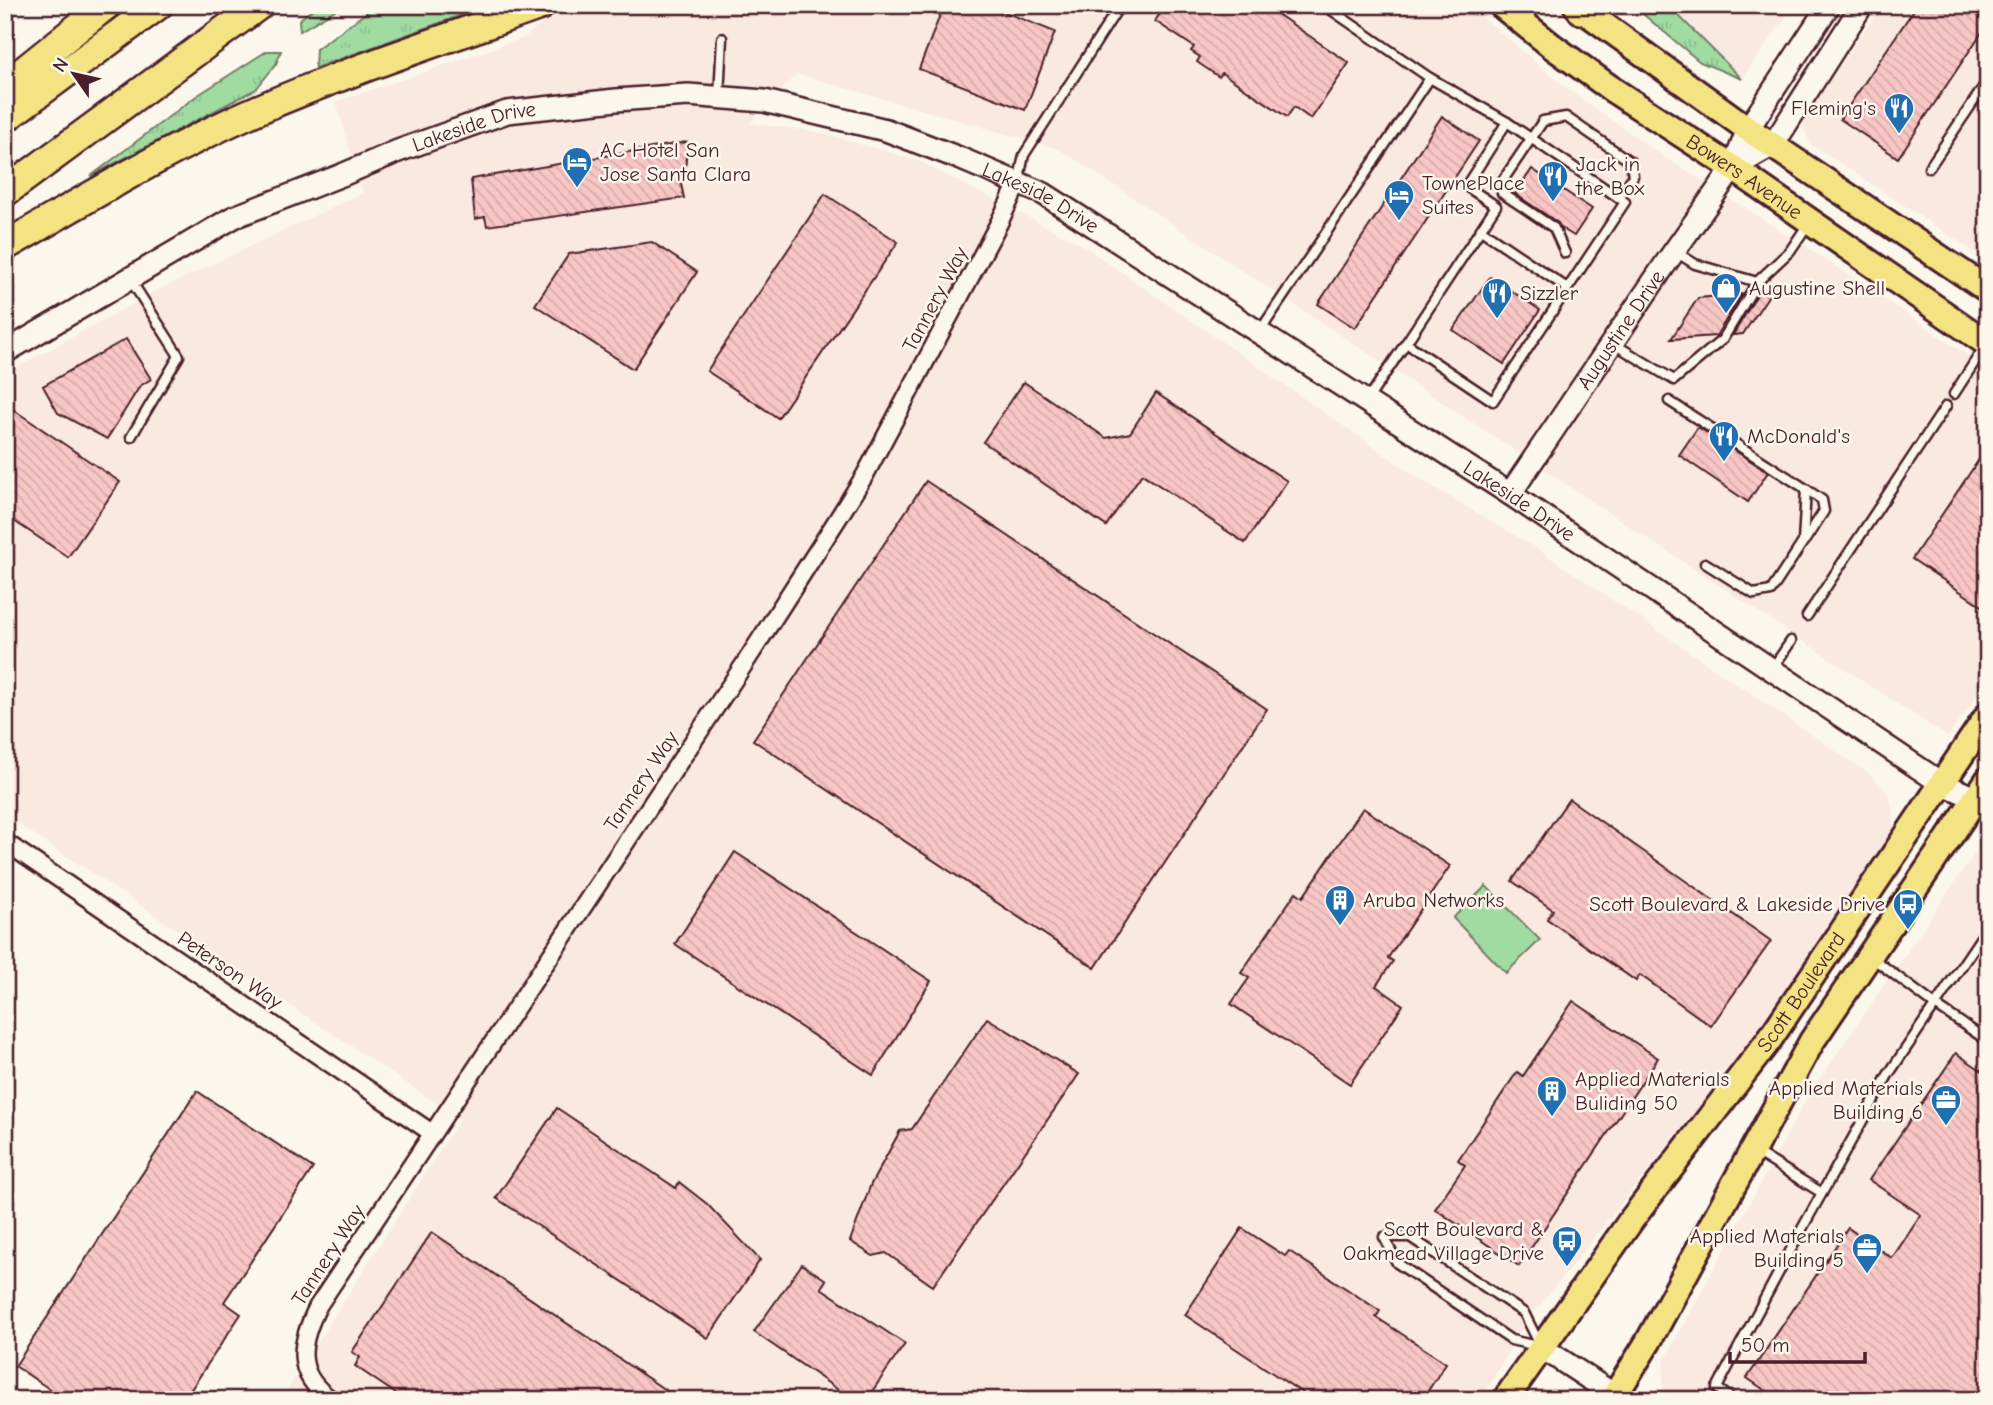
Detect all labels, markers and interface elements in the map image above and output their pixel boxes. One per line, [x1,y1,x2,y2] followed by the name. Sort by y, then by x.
[38,38,108,108] north arrow
[48,54,73,76] text: N
[1882,91,1916,135] restaurant icon: Fleming's
[1791,96,1876,120] place label: Fleming's
[409,97,537,157] street label: Lakeside Drive
[1682,129,1807,224] street label: Bowers Avenue
[600,138,751,186] place label: AC Hotel San Jose Santa Clara
[560,145,594,189] hotel icon: AC Hotel San Jose Santa Clara
[1575,152,1644,200] place label: Jack in the Box
[979,157,1103,238] street label: Lakeside Drive
[1536,159,1570,203] restaurant icon: Jack in the Box
[1422,171,1524,219] place label: TownePlace Suites
[1382,178,1416,222] hotel icon: TownePlace Suites
[897,242,973,356] street label: Tannery Way
[1572,266,1670,394] street label: Augustine Drive
[1709,271,1743,315] shop icon: Augustine Shell
[1480,276,1514,320] restaurant icon: Sizzler
[1749,276,1885,300] place label: Augustine Shell
[1520,281,1579,305] place label: Sizzler
[1707,419,1741,463] restaurant icon: McDonald's
[1747,424,1850,448] place label: McDonald's
[1459,455,1580,546] street label: Lakeside Drive
[599,726,684,836] street label: Tannery Way
[1323,883,1357,927] building icon: Aruba Networks
[1891,887,1925,931] bus stop icon: Scott Boulevard & Lakeside Drive
[1363,888,1504,912] place label: Aruba Networks
[1589,892,1885,916] place label: Scott Boulevard & Lakeside Drive
[173,926,287,1014] street label: Peterson Way
[1752,928,1850,1057] street label: Scott Boulevard
[1575,1067,1729,1115] place label: Applied Materials Buliding 50
[1535,1074,1569,1118] building icon: Applied Materials Buliding 50
[1769,1076,1923,1124] place label: Applied Materials Building 6
[1929,1083,1963,1127] office icon: Applied Materials Building 6
[287,1200,370,1310] street label: Tannery Way
[1343,1217,1544,1265] place label: Scott Boulevard & Oakmead Village Drive
[1550,1224,1584,1268] bus stop icon: Scott Boulevard & Oakmead Village Drive
[1690,1224,1844,1272] place label: Applied Materials Building 5
[1850,1231,1884,1275] office icon: Applied Materials Building 5
[1730,1321,1865,1365] scale bar
[1741,1333,1790,1357] text: 50 m

